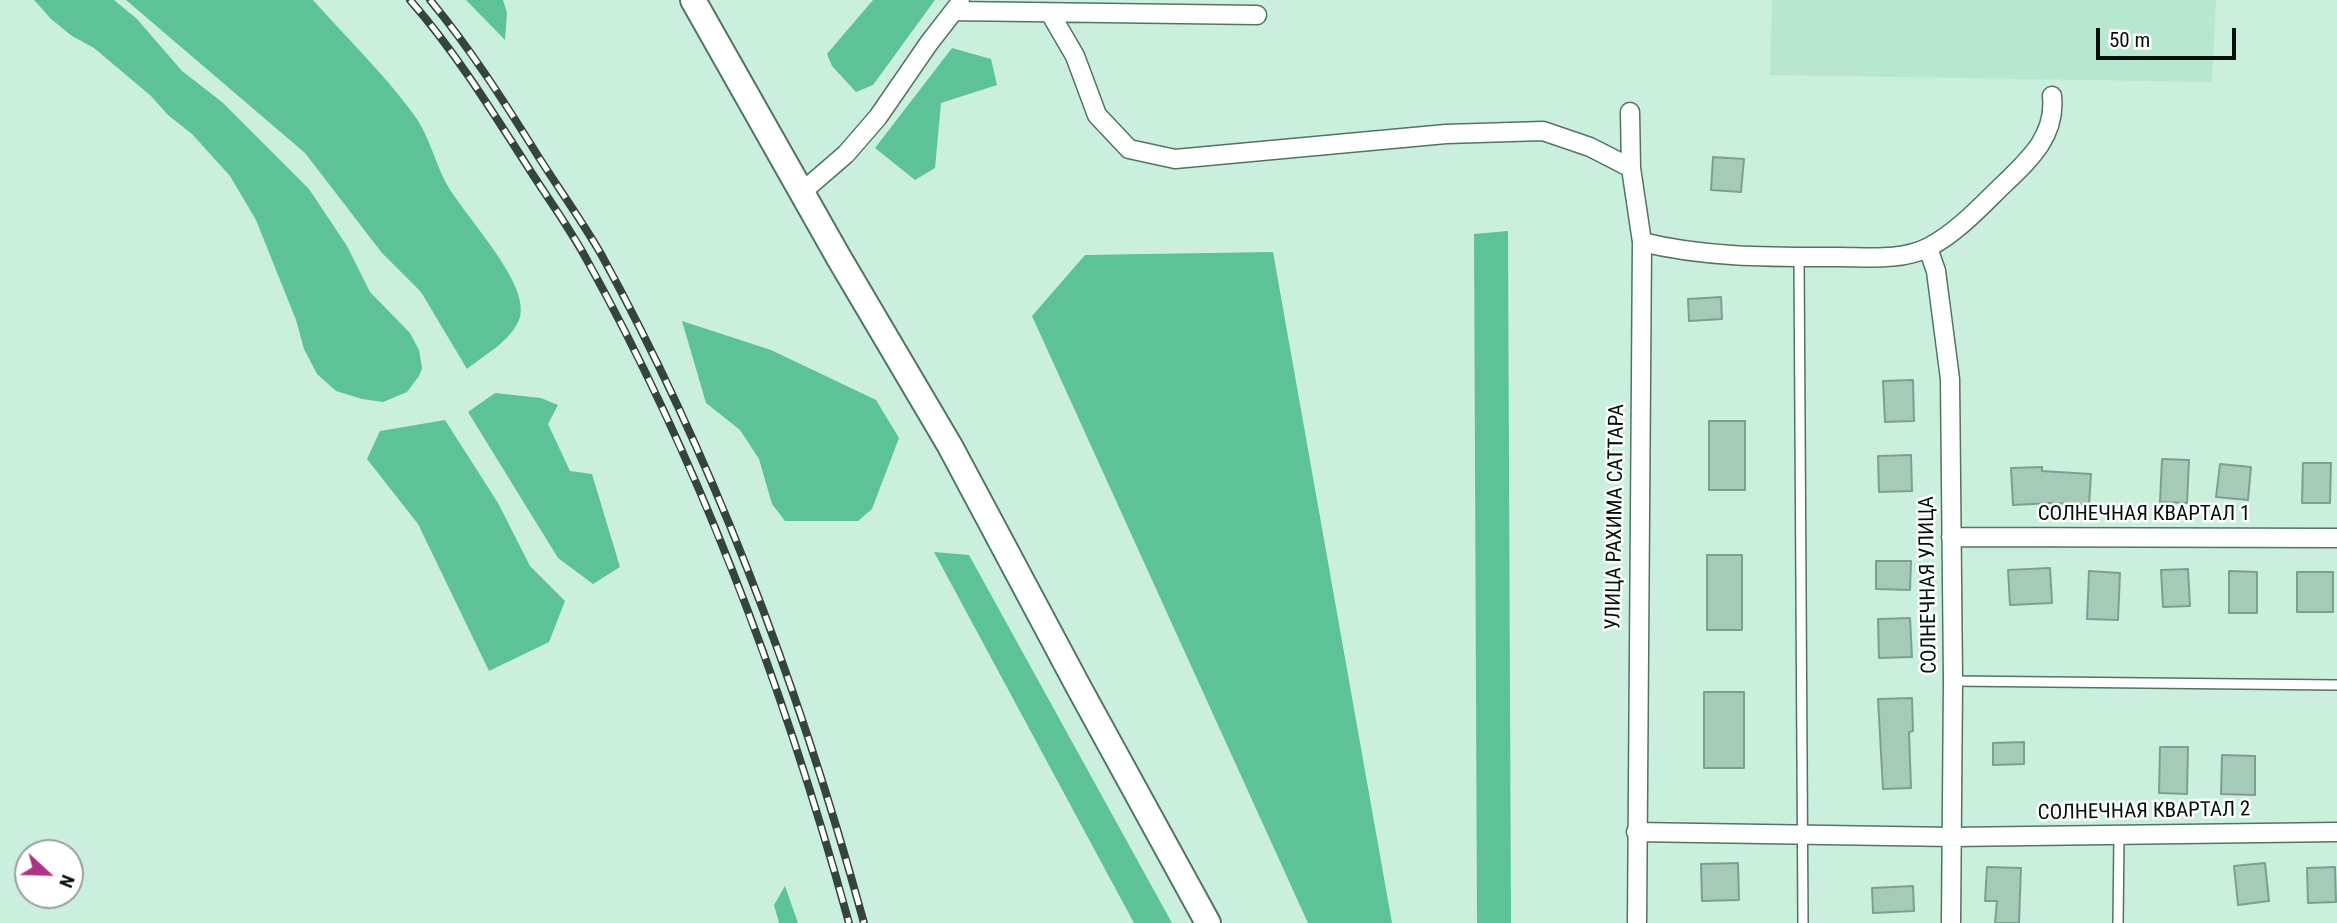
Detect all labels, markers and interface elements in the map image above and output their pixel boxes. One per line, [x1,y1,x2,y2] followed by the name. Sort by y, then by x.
[2099,14,2239,58] scale bar
[2109,28,2150,52] text: 50 m
[1601,404,1631,630] street label: УЛИЦА РАХИМА САТТАРА
[1915,496,1943,674] street label: СОЛНЕЧНАЯ УЛИЦА
[2038,502,2250,528] street label: СОЛНЕЧНАЯ КВАРТАЛ 1
[2037,798,2251,826] street label: СОЛНЕЧНАЯ КВАРТАЛ 2
[14,839,84,909] north arrow
[54,872,80,891] text: N

